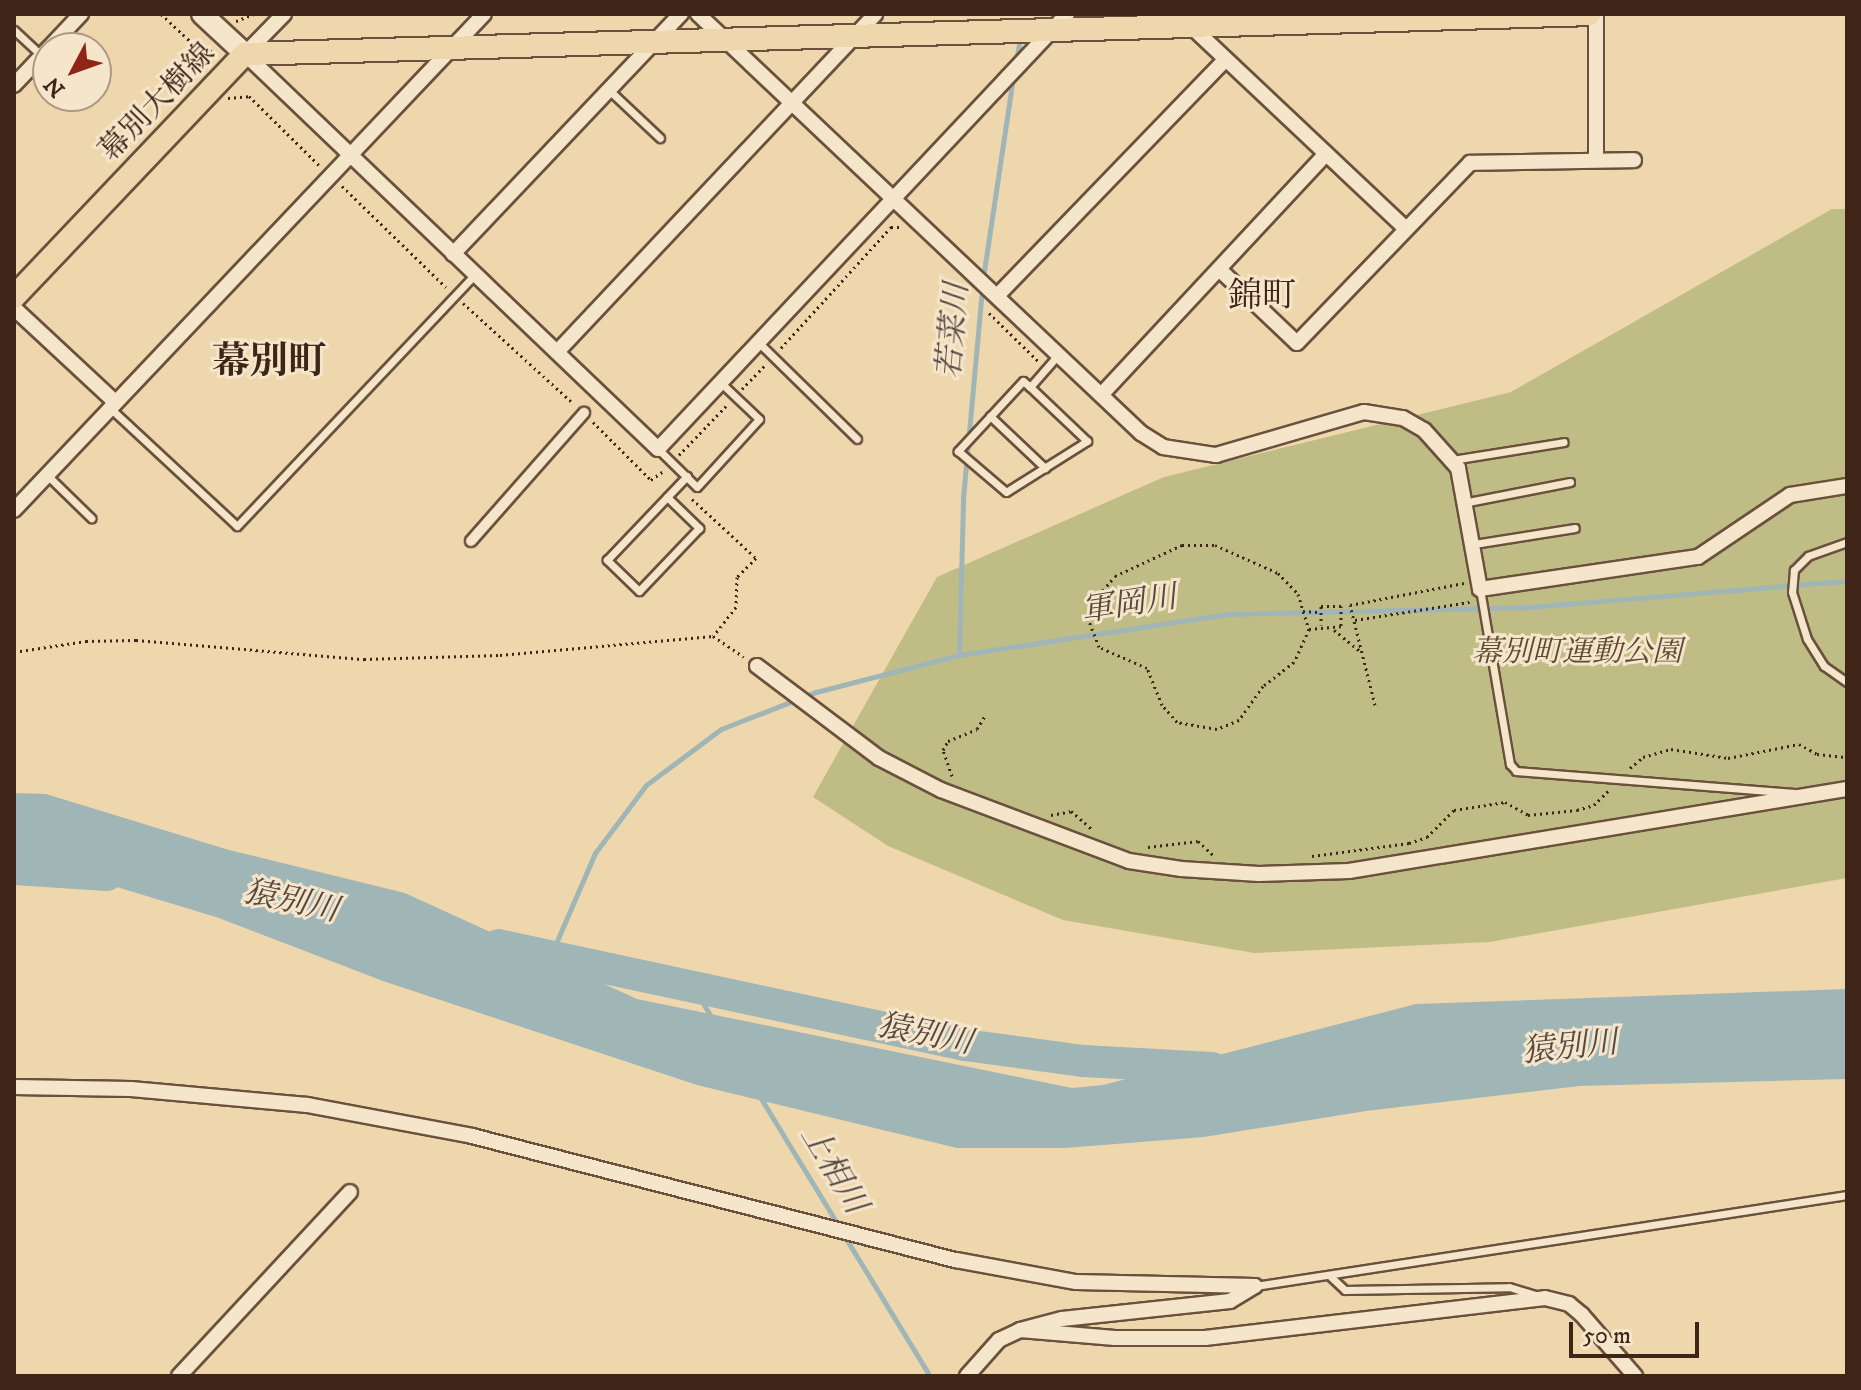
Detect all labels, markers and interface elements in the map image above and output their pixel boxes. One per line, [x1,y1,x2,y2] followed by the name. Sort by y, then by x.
[32,32,112,112] north arrow
[93,37,223,169] street label: 幕別大樹線
[39,71,71,102] text: N
[1228,277,1296,317] district label: 錦町
[931,282,977,380] water label: 若菜川
[212,340,326,386] district label: 幕別町
[1079,579,1179,631] water label: 軍岡川
[1472,635,1682,671] park label: 幕別町運動公園
[240,873,342,931] water label: 猿別川
[874,1007,976,1063] water label: 猿別川
[1520,1024,1620,1072] water label: 猿別川
[792,1119,874,1221] water label: 上相川
[1573,1306,1703,1356] scale bar
[1583,1321,1631,1351] text: 50 m

